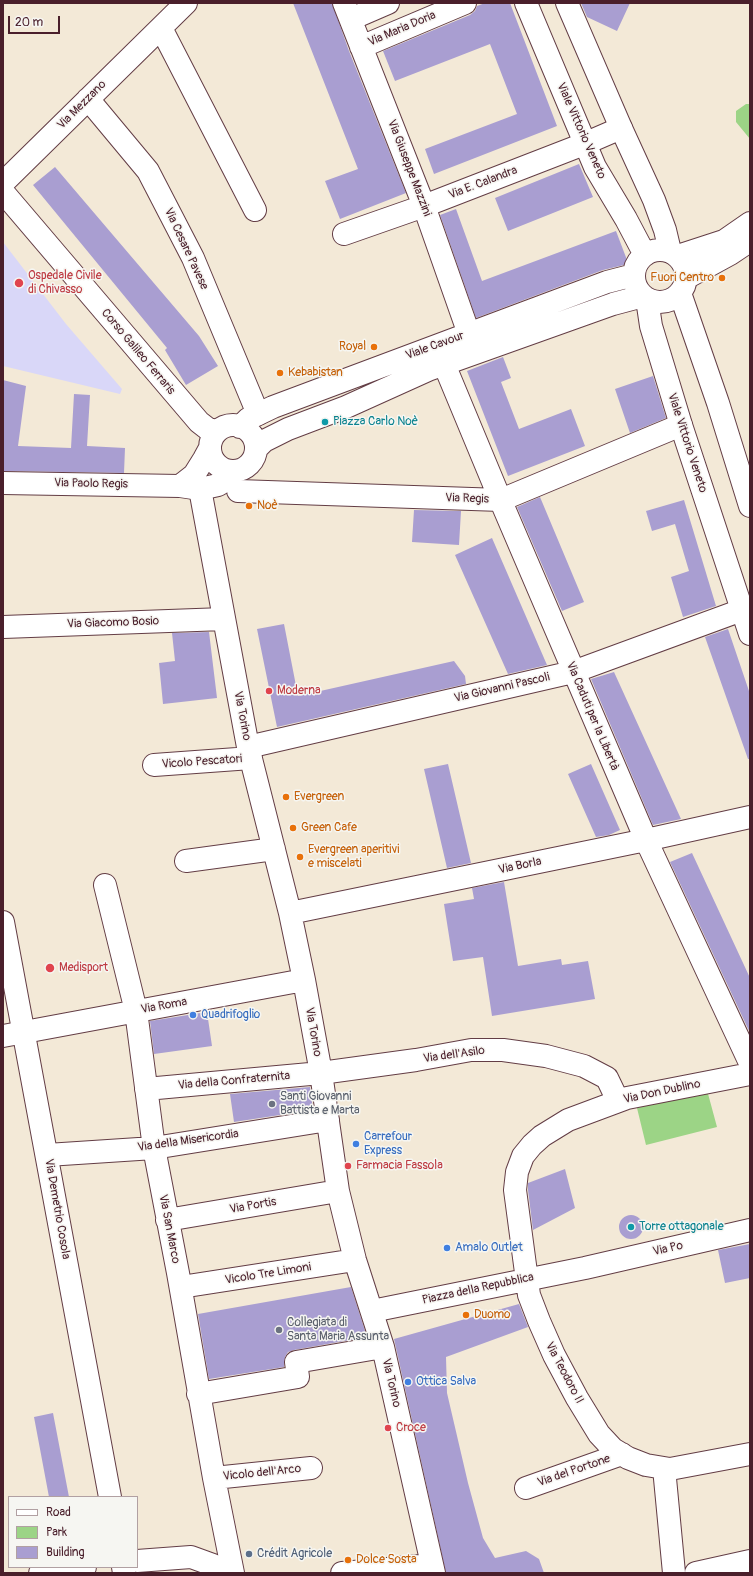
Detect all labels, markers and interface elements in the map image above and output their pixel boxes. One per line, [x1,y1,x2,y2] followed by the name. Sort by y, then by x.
[10,8,62,34] scale bar
[366,8,438,50] street label: Via Maria Doria
[15,15,43,30] text: 20 m
[55,78,109,132] street label: Via Mezzano
[553,81,609,181] street label: Viale Vittorio Veneto
[384,118,434,218] street label: Via Giuseppe Mazzini
[447,163,519,203] street label: Via E. Calandra
[161,206,211,292] street label: Via Cesare Pavese
[28,269,102,297] place label: Ospedale Civile di Chivasso
[650,271,714,285] place label: Fuori Centro
[717,273,727,283] marker: Fuori Centro
[13,277,25,289] marker: Ospedale Civile di Chivasso
[98,306,178,398] street label: Corso Galileo Ferraris
[404,329,466,363] street label: Viale Cavour
[339,340,366,354] place label: Royal
[369,342,379,352] marker: Royal
[288,366,343,380] place label: Kebabistan
[275,368,285,378] marker: Kebabistan
[664,391,710,495] street label: Viale Vittorio Veneto
[333,415,418,429] place label: Piazza Carlo Noè
[320,417,330,427] marker: Piazza Carlo Noè
[54,476,128,492] street label: Via Paolo Regis
[445,491,489,507] street label: Via Regis
[257,499,278,513] place label: Noè
[244,501,254,511] marker: Noè
[67,614,159,632] street label: Via Giacomo Bosio
[563,659,621,773] street label: Via Caduti per la Libertà
[453,670,551,706] street label: Via Giovanni Pascoli
[277,684,321,698] place label: Moderna
[264,686,274,696] marker: Moderna
[230,690,254,742] street label: Via Torino
[161,752,243,772] street label: Vicolo Pescatori
[294,790,344,804] place label: Evergreen
[281,792,291,802] marker: Evergreen
[301,821,357,835] place label: Green Cafe
[288,823,298,833] marker: Green Cafe
[308,843,399,871] place label: Evergreen aperitivi e miscelati
[295,852,305,862] marker: Evergreen aperitivi e miscelati
[497,854,543,878] street label: Via Borla
[59,961,108,975] place label: Medisport
[44,962,56,974] marker: Medisport
[140,995,188,1017] street label: Via Roma
[302,1006,324,1058] street label: Via Torino
[201,1008,260,1022] place label: Quadrifoglio
[188,1010,198,1020] marker: Quadrifoglio
[422,1044,486,1066] street label: Via dell'Asilo
[177,1069,291,1093] street label: Via della Confraternita
[622,1077,702,1107] street label: Via Don Dublino
[280,1090,360,1118] place label: Santi Giovanni Battista e Marta
[267,1099,277,1109] marker: Santi Giovanni Battista e Marta
[137,1127,239,1155] street label: Via della Misericordia
[364,1130,412,1158] place label: Carrefour Express
[351,1139,361,1149] marker: Carrefour Express
[41,1158,73,1260] street label: Via Demetrio Cosola
[356,1159,443,1173] place label: Farmacia Fassola
[343,1161,353,1171] marker: Farmacia Fassola
[155,1193,183,1265] street label: Via San Marco
[229,1195,277,1217] street label: Via Portis
[639,1220,724,1234] place label: Torre ottagonale
[626,1222,636,1232] marker: Torre ottagonale
[651,1239,685,1259] street label: Via Po
[455,1241,523,1255] place label: Amalo Outlet
[442,1243,452,1253] marker: Amalo Outlet
[224,1260,312,1288] street label: Vicolo Tre Limoni
[421,1270,535,1308] street label: Piazza della Repubblica
[474,1308,511,1322] place label: Duomo
[461,1310,471,1320] marker: Duomo
[287,1316,389,1344] place label: Collegiata di Santa Maria Assunta
[274,1325,284,1335] marker: Collegiata di Santa Maria Assunta
[542,1340,586,1406] street label: Via Teodoro II
[378,1357,404,1409] street label: Via Torino
[416,1375,476,1389] place label: Ottica Salva
[403,1377,413,1387] marker: Ottica Salva
[396,1421,426,1435] place label: Croce
[383,1423,393,1433] marker: Croce
[536,1452,612,1490] street label: Via del Portone
[222,1462,302,1484] street label: Vicolo dell'Arco
[8,1496,138,1568] legend
[46,1505,71,1520] text: Road
[46,1525,67,1540] text: Park
[46,1545,85,1560] text: Building
[257,1547,332,1561] place label: Crédit Agricole
[244,1549,254,1559] marker: Crédit Agricole
[356,1553,417,1567] place label: Dolce Sosta
[343,1555,353,1565] marker: Dolce Sosta

